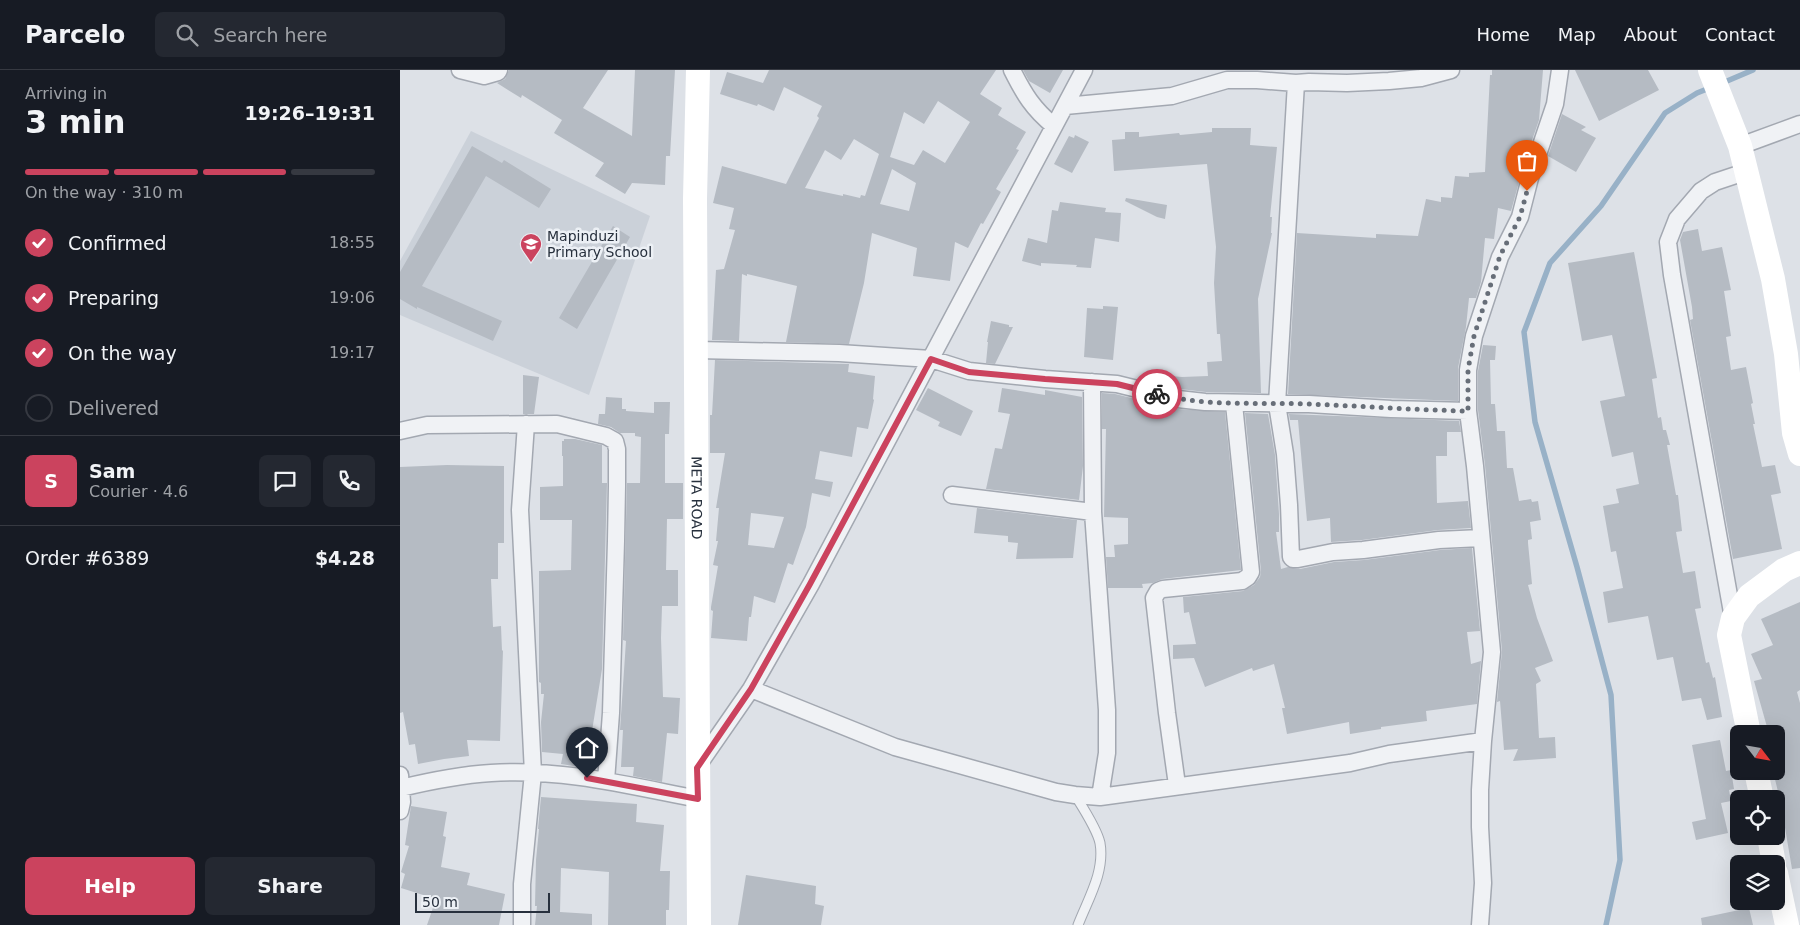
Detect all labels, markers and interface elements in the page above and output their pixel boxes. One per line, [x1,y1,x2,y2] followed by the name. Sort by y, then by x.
[155,12,505,57] search box
[25,21,125,49] text: Parcelo
[173,21,201,49] icon: search
[213,24,327,46] text: Search here
[1477,24,1530,45] text: Home
[1558,24,1596,45] text: Map
[1624,24,1677,45] text: About
[1705,24,1775,45] text: Contact
[25,84,107,103] text: Arriving in
[245,102,375,124] text: 19:26–19:31
[25,103,126,141] text: 3 min
[1506,140,1548,191] pin
[1513,147,1541,175] icon: bag
[25,183,183,202] text: On the way · 310 m
[547,228,652,260] place label: Mapinduzi Primary School
[25,229,53,257] icon: check
[68,232,167,254] text: Confirmed
[519,232,543,263] school or university icon: Mapinduzi Primary School
[329,233,375,252] text: 18:55
[25,284,53,312] icon: check
[68,287,159,309] text: Preparing
[329,288,375,307] text: 19:06
[25,339,53,367] icon: check
[68,342,177,364] text: On the way
[329,343,375,362] text: 19:17
[1132,369,1182,419] courier
[1143,380,1171,408] icon: bike
[68,397,159,419] text: Delivered
[259,455,311,507] button: chat
[323,455,375,507] button: phone
[688,456,705,540] street label: META ROAD
[89,460,135,482] text: Sam
[44,470,58,492] text: S
[89,482,188,501] text: Courier · 4.6
[25,547,149,569] text: Order #6389
[315,547,375,569] text: $4.28
[1730,725,1785,780] north arrow
[1730,725,1785,910] map controls
[566,727,608,778] pin
[573,734,601,762] icon: home
[1730,790,1785,845] button: locate
[1730,855,1785,910] button: layers
[25,857,195,915] button: Help
[205,857,375,915] button: Share
[415,890,550,913] scale bar
[422,894,458,910] text: 50 m

